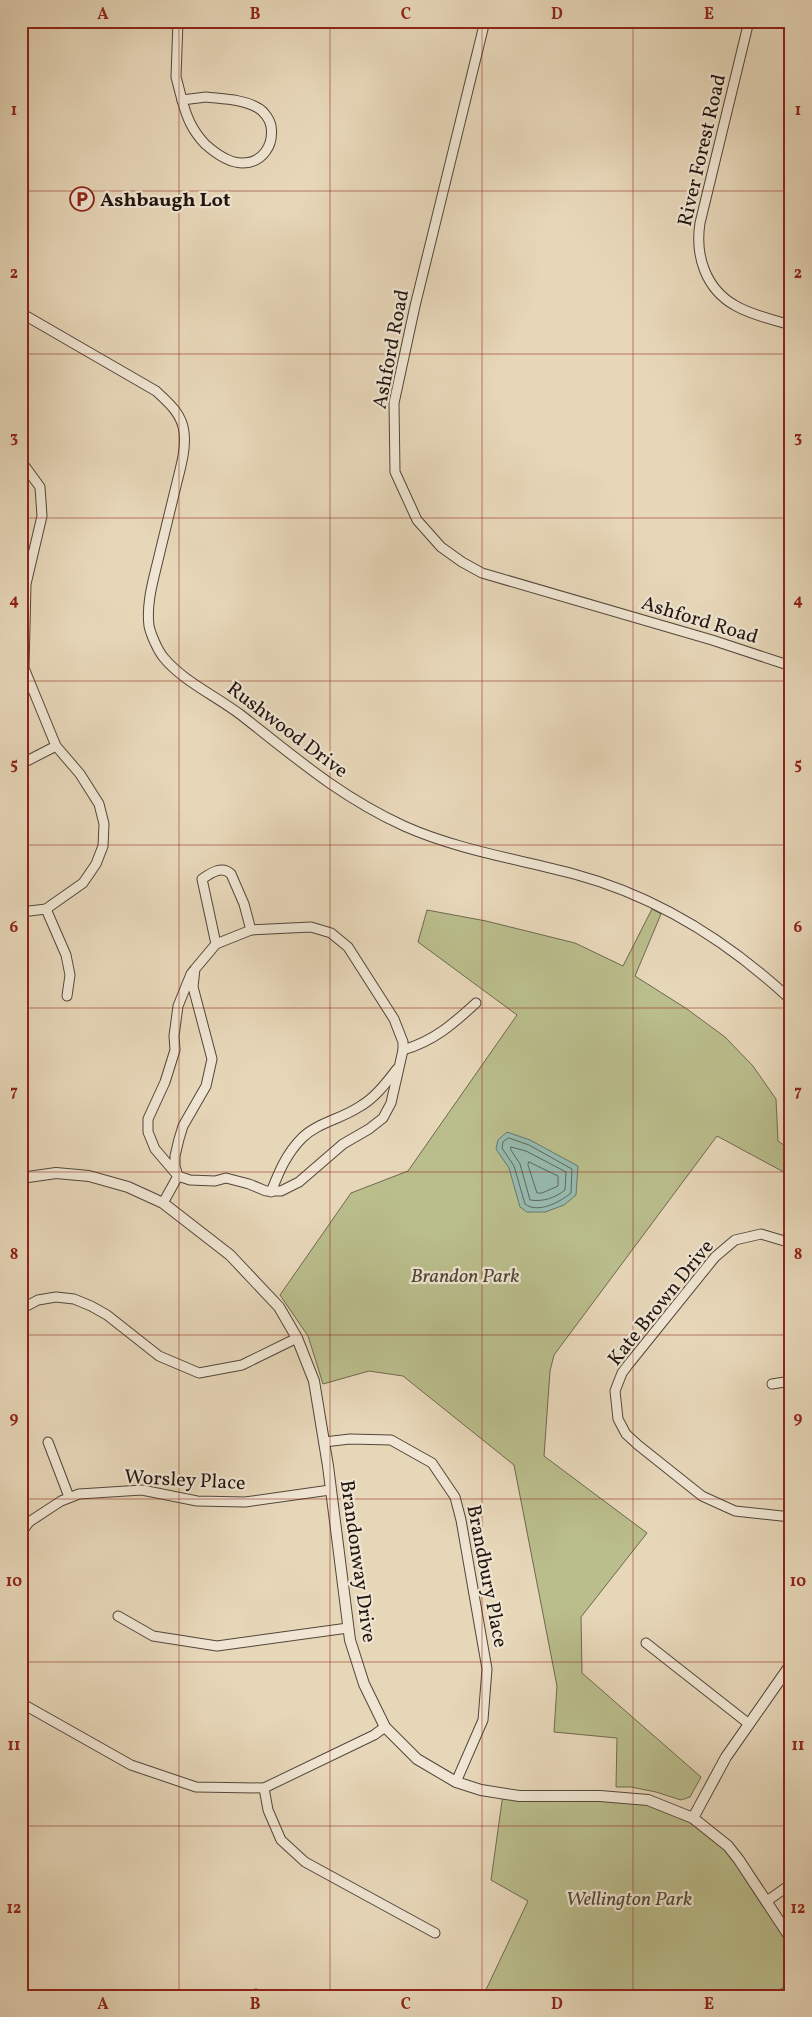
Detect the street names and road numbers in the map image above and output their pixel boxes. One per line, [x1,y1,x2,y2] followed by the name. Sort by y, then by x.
[672,72,734,229] street label: River Forest Road
[367,287,417,411] street label: Ashford Road
[638,590,761,652] street label: Ashford Road
[220,676,353,786] street label: Rushwood Drive
[602,1234,721,1372] street label: Kate Brown Drive
[123,1464,246,1498] street label: Worsley Place
[332,1478,382,1644] street label: Brandonway Drive
[458,1503,514,1650] street label: Brandbury Place

